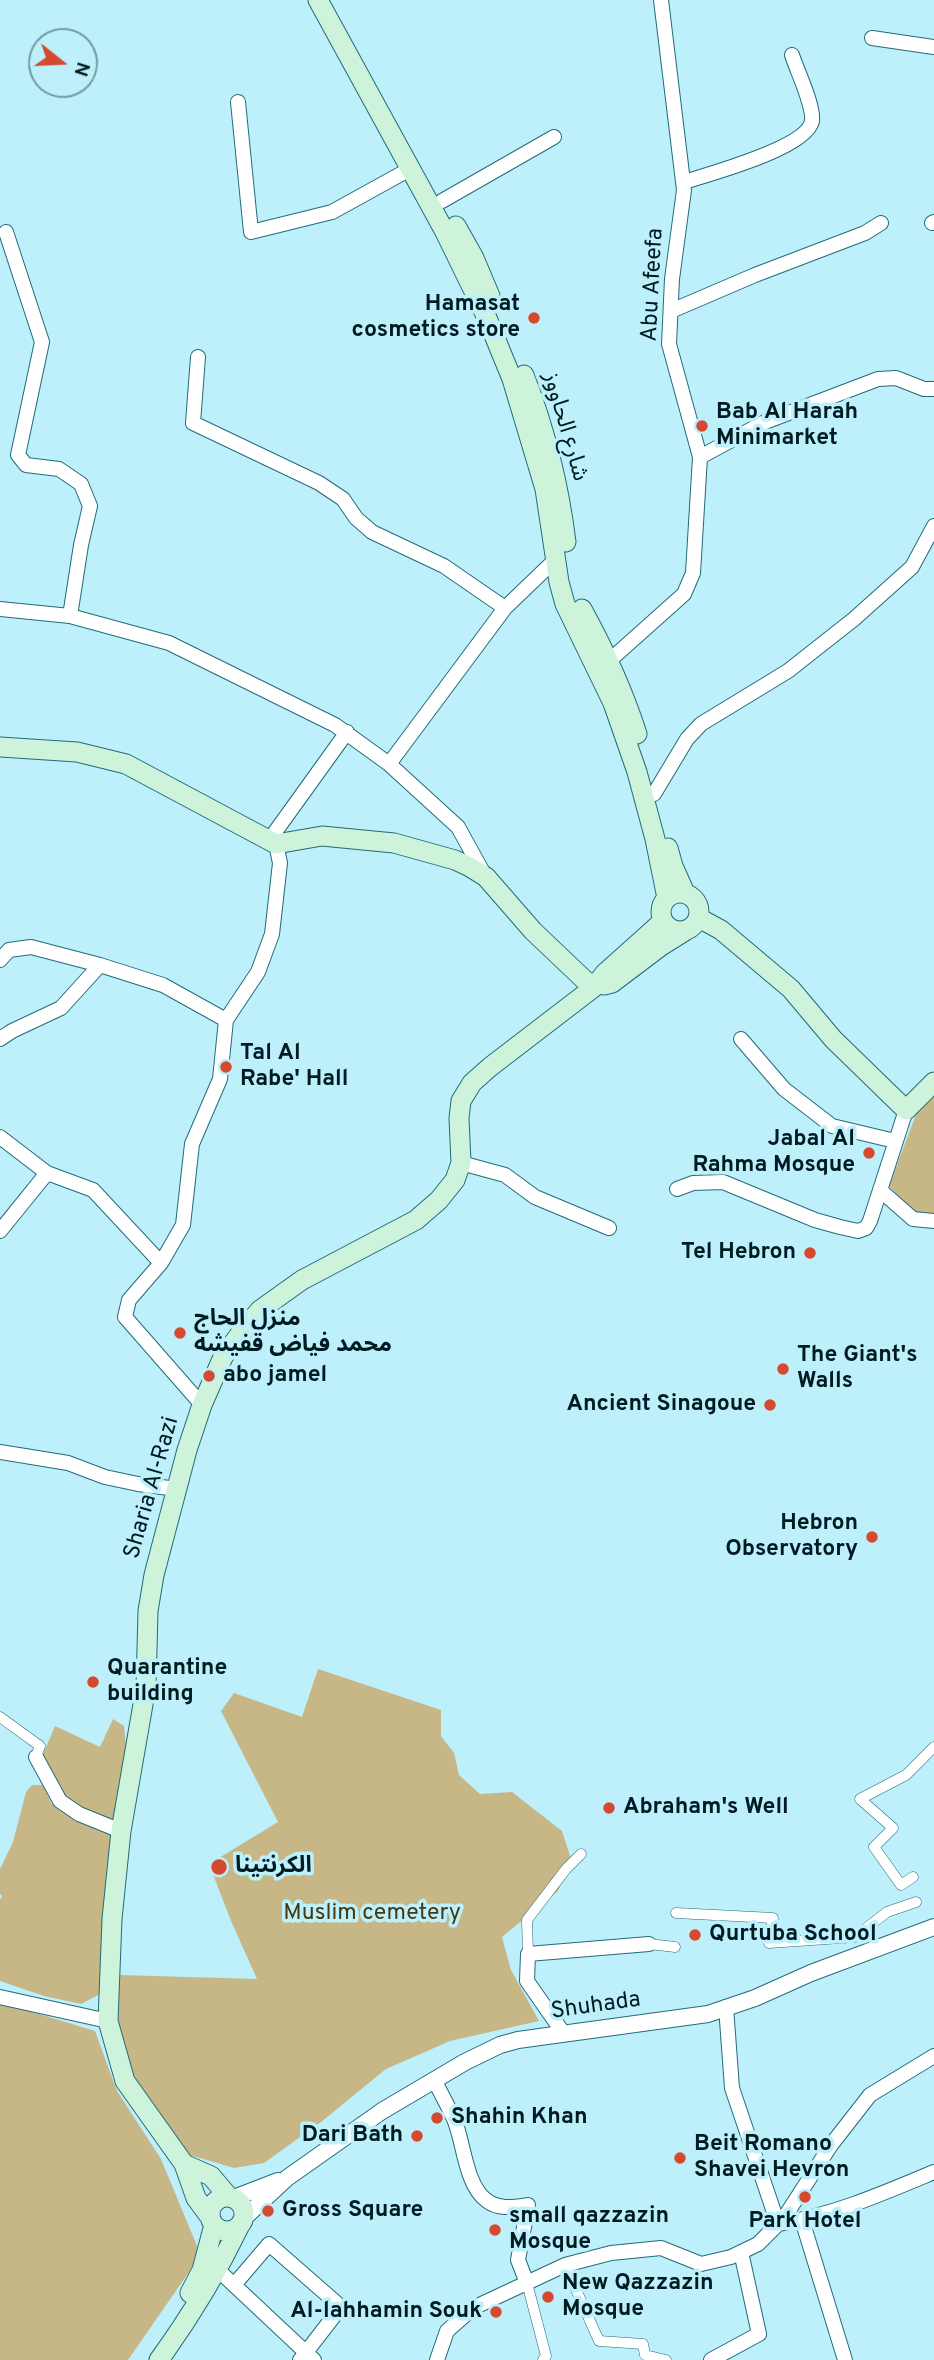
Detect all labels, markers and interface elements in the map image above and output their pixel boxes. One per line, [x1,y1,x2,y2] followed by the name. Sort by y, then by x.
[28,28,98,98] north arrow
[68,59,95,79] text: N
[637,227,671,343] street label: Abu Afeefa
[352,291,520,345] place label: Hamasat cosmetics store
[526,310,542,326] marker: Hamasat cosmetics store
[535,369,593,485] street label: شارع الحاووز
[716,399,858,453] place label: Bab Al Harah Minimarket
[694,418,710,434] marker: Bab Al Harah Minimarket
[240,1040,349,1094] place label: Tal Al Rabe' Hall
[218,1059,234,1075] marker: Tal Al Rabe' Hall
[692,1126,855,1180] place label: Jabal Al Rahma Mosque
[861,1145,877,1161] marker: Jabal Al Rahma Mosque
[681,1239,796,1267] place label: Tel Hebron
[802,1245,818,1261] marker: Tel Hebron
[194,1306,392,1360] place label: منزل الحاج محمد فياض قفيشه
[172,1325,188,1341] marker: منزل الحاج محمد فياض قفيشه
[797,1342,918,1396] place label: The Giant's Walls
[775,1361,791,1377] marker: The Giant's Walls
[223,1362,327,1390] place label: abo jamel
[201,1368,217,1384] marker: abo jamel
[566,1391,756,1419] place label: Ancient Sinagoue
[762,1397,778,1413] marker: Ancient Sinagoue
[120,1414,186,1562] street label: Sharia Al-Razi
[725,1510,858,1564] place label: Hebron Observatory
[864,1529,880,1545] marker: Hebron Observatory
[107,1655,227,1709] place label: Quarantine building
[85,1674,101,1690] marker: Quarantine building
[623,1794,789,1822] place label: Abraham's Well
[601,1800,617,1816] marker: Abraham's Well
[235,1853,312,1881] place label: الكرنتينا
[209,1857,229,1877] marker: الكرنتينا
[283,1900,461,1928] park label: Muslim cemetery
[709,1921,877,1949] place label: Qurtuba School
[687,1927,703,1943] marker: Qurtuba School
[549,1987,643,2027] street label: Shuhada
[451,2104,588,2132] place label: Shahin Khan
[429,2110,445,2126] marker: Shahin Khan
[302,2122,403,2150] place label: Dari Bath
[409,2128,425,2144] marker: Dari Bath
[694,2131,849,2185] place label: Beit Romano Shavei Hevron
[672,2150,688,2166] marker: Beit Romano Shavei Hevron
[797,2189,813,2205] marker: Park Hotel
[282,2197,423,2225] place label: Gross Square
[260,2203,276,2219] marker: Gross Square
[509,2203,669,2257] place label: small qazzazin Mosque
[749,2208,861,2236] place label: Park Hotel
[487,2222,503,2238] marker: small qazzazin Mosque
[562,2270,714,2324] place label: New Qazzazin Mosque
[540,2289,556,2305] marker: New Qazzazin Mosque
[290,2298,482,2326] place label: Al-lahhamin Souk
[488,2304,504,2320] marker: Al-lahhamin Souk

